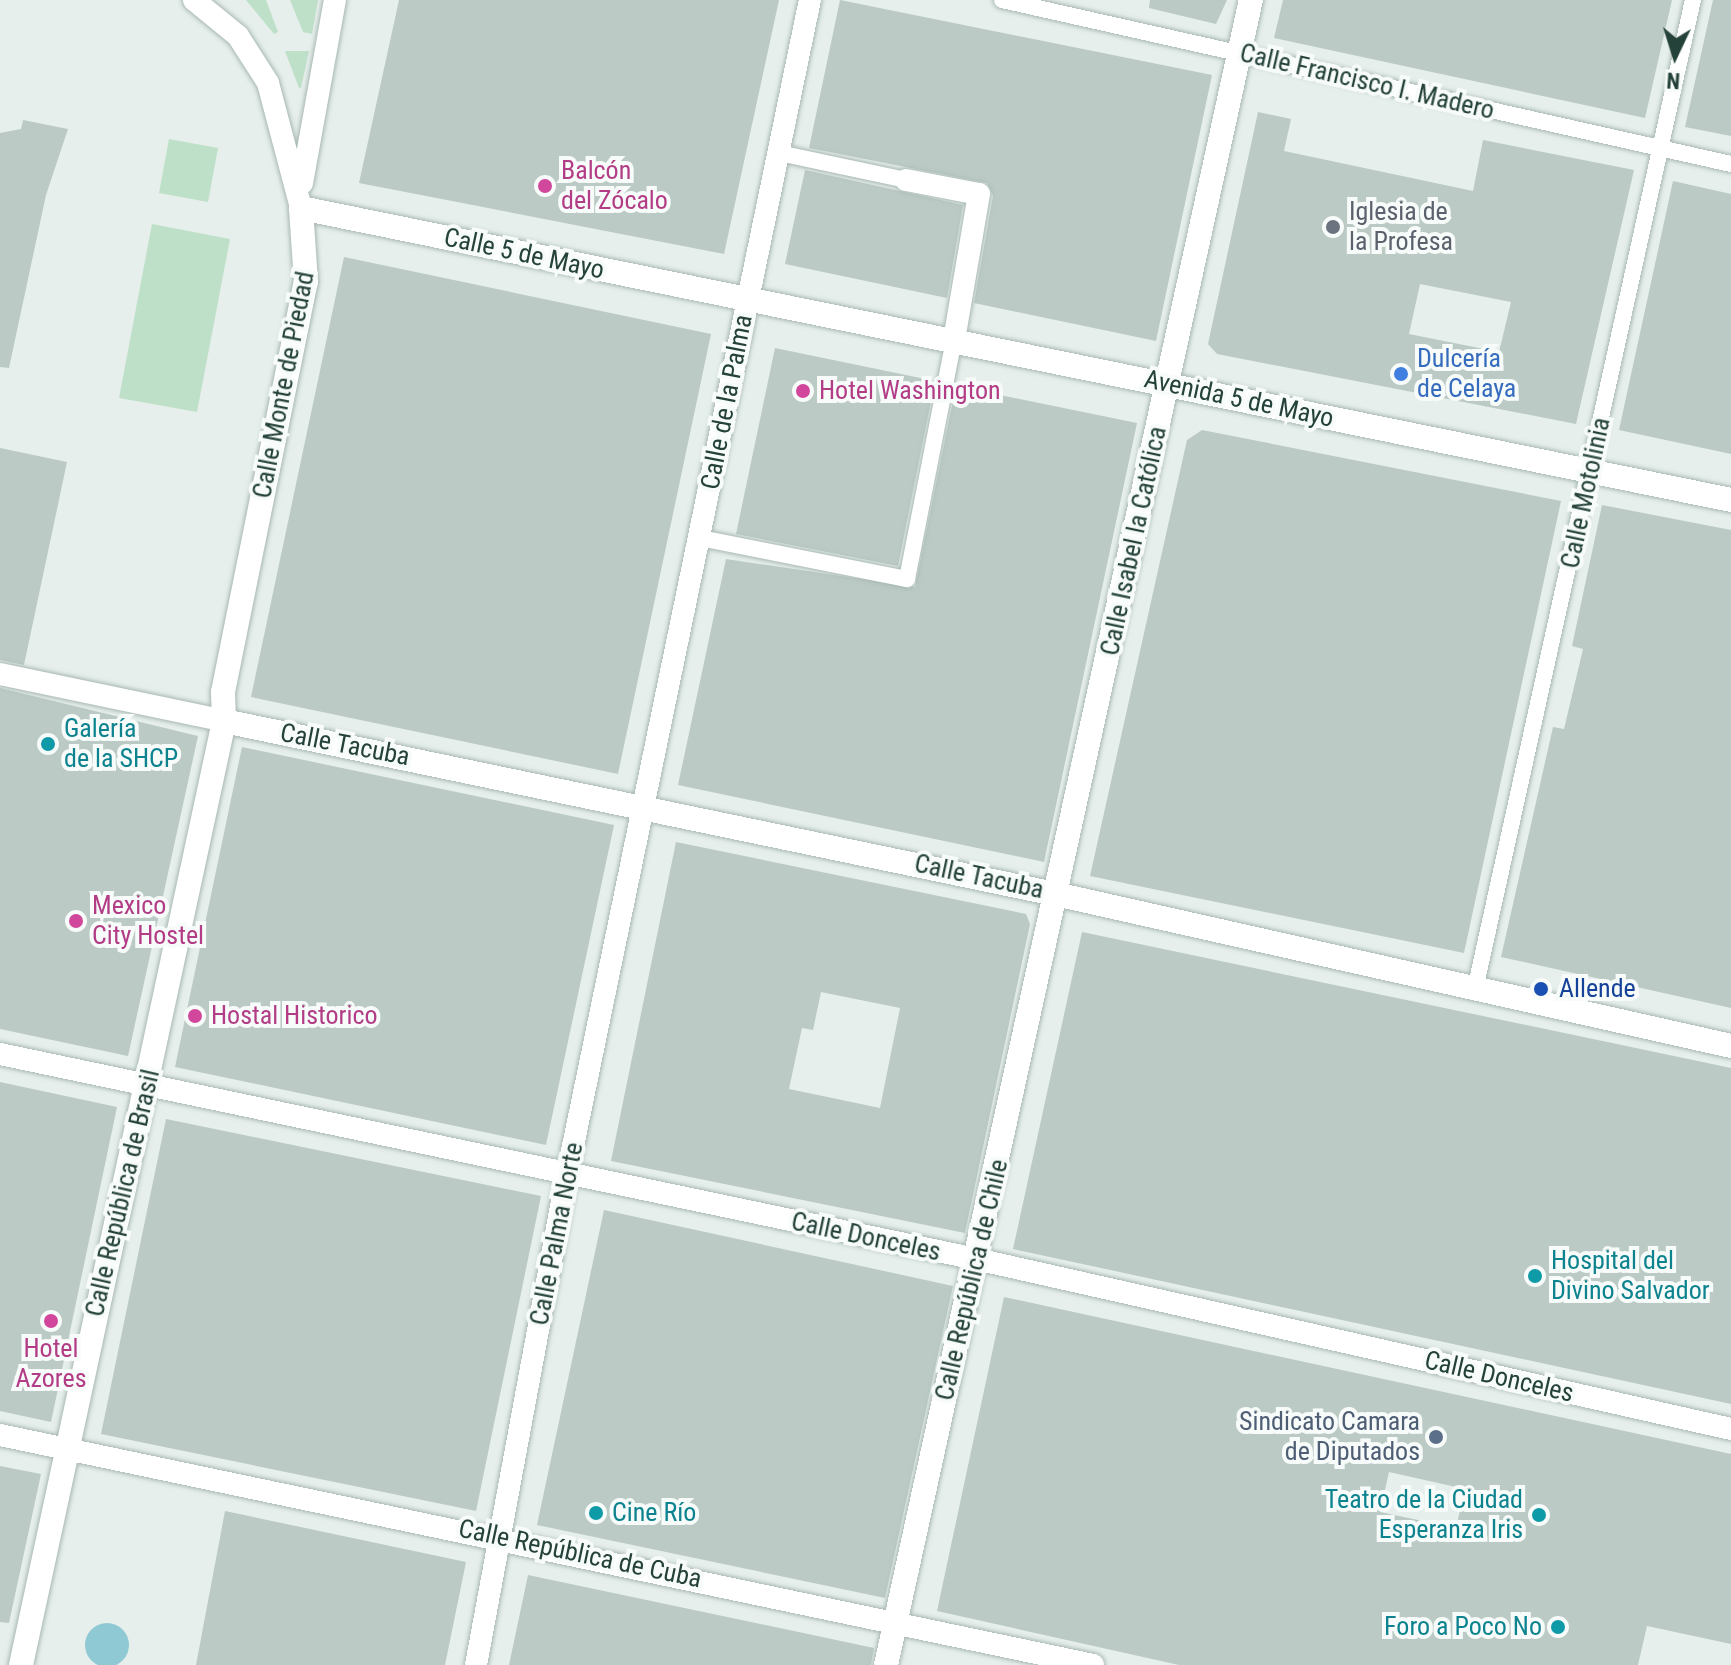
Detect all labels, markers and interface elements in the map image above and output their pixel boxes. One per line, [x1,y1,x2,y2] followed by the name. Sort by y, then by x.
[1635,16,1715,96] north arrow
[1237,38,1497,126] street label: Calle Francisco I. Madero
[1666,68,1681,93] text: N
[561,155,668,216] place label: Balcón del Zócalo
[536,177,554,195] marker: Balcón del Zócalo
[1349,196,1453,258] place label: Iglesia de la Profesa
[1324,218,1342,236] marker: Iglesia de la Profesa
[441,222,607,286] street label: Calle 5 de Mayo
[247,269,321,501] street label: Calle Monte de Piedad
[695,312,759,492] street label: Calle de la Palma
[1417,343,1516,404] place label: Dulcería de Celaya
[1141,364,1337,434] street label: Avenida 5 de Mayo
[1392,365,1410,383] marker: Dulcería de Celaya
[819,375,1001,407] place label: Hotel Washington
[794,382,812,400] marker: Hotel Washington
[1555,415,1617,571] street label: Calle Motolinia
[1094,424,1174,658] street label: Calle Isabel la Católica
[64,713,178,774] place label: Galería de la SHCP
[277,717,413,773] street label: Calle Tacuba
[39,735,57,753] marker: Galería de la SHCP
[911,848,1047,906] street label: Calle Tacuba
[92,890,204,952] place label: Mexico City Hostel
[67,912,85,930] marker: Mexico City Hostel
[1559,973,1636,1005] place label: Allende
[1530,978,1552,1000] marker: Allende
[211,1000,377,1032] place label: Hostal Historico
[186,1007,204,1025] marker: Hostal Historico
[79,1066,167,1320] street label: Calle República de Brasil
[524,1140,590,1328] street label: Calle Palma Norte
[929,1156,1015,1404] street label: Calle República de Chile
[788,1206,944,1268] street label: Calle Donceles
[1551,1245,1710,1306] place label: Hospital del Divino Salvador
[1526,1267,1544,1285] marker: Hospital del Divino Salvador
[42,1312,60,1330] marker: Hotel Azores
[15,1333,87,1394] place label: Hotel Azores
[1421,1345,1577,1409] street label: Calle Donceles
[1239,1406,1420,1468] place label: Sindicato Camara de Diputados
[1427,1428,1445,1446] marker: Sindicato Camara de Diputados
[1325,1484,1523,1546] place label: Teatro de la Ciudad Esperanza Iris
[612,1497,696,1529] place label: Cine Río
[587,1504,605,1522] marker: Cine Río
[1530,1506,1548,1524] marker: Teatro de la Ciudad Esperanza Iris
[456,1513,704,1595] street label: Calle República de Cuba
[1384,1611,1542,1643] place label: Foro a Poco No
[1549,1618,1567,1636] marker: Foro a Poco No

